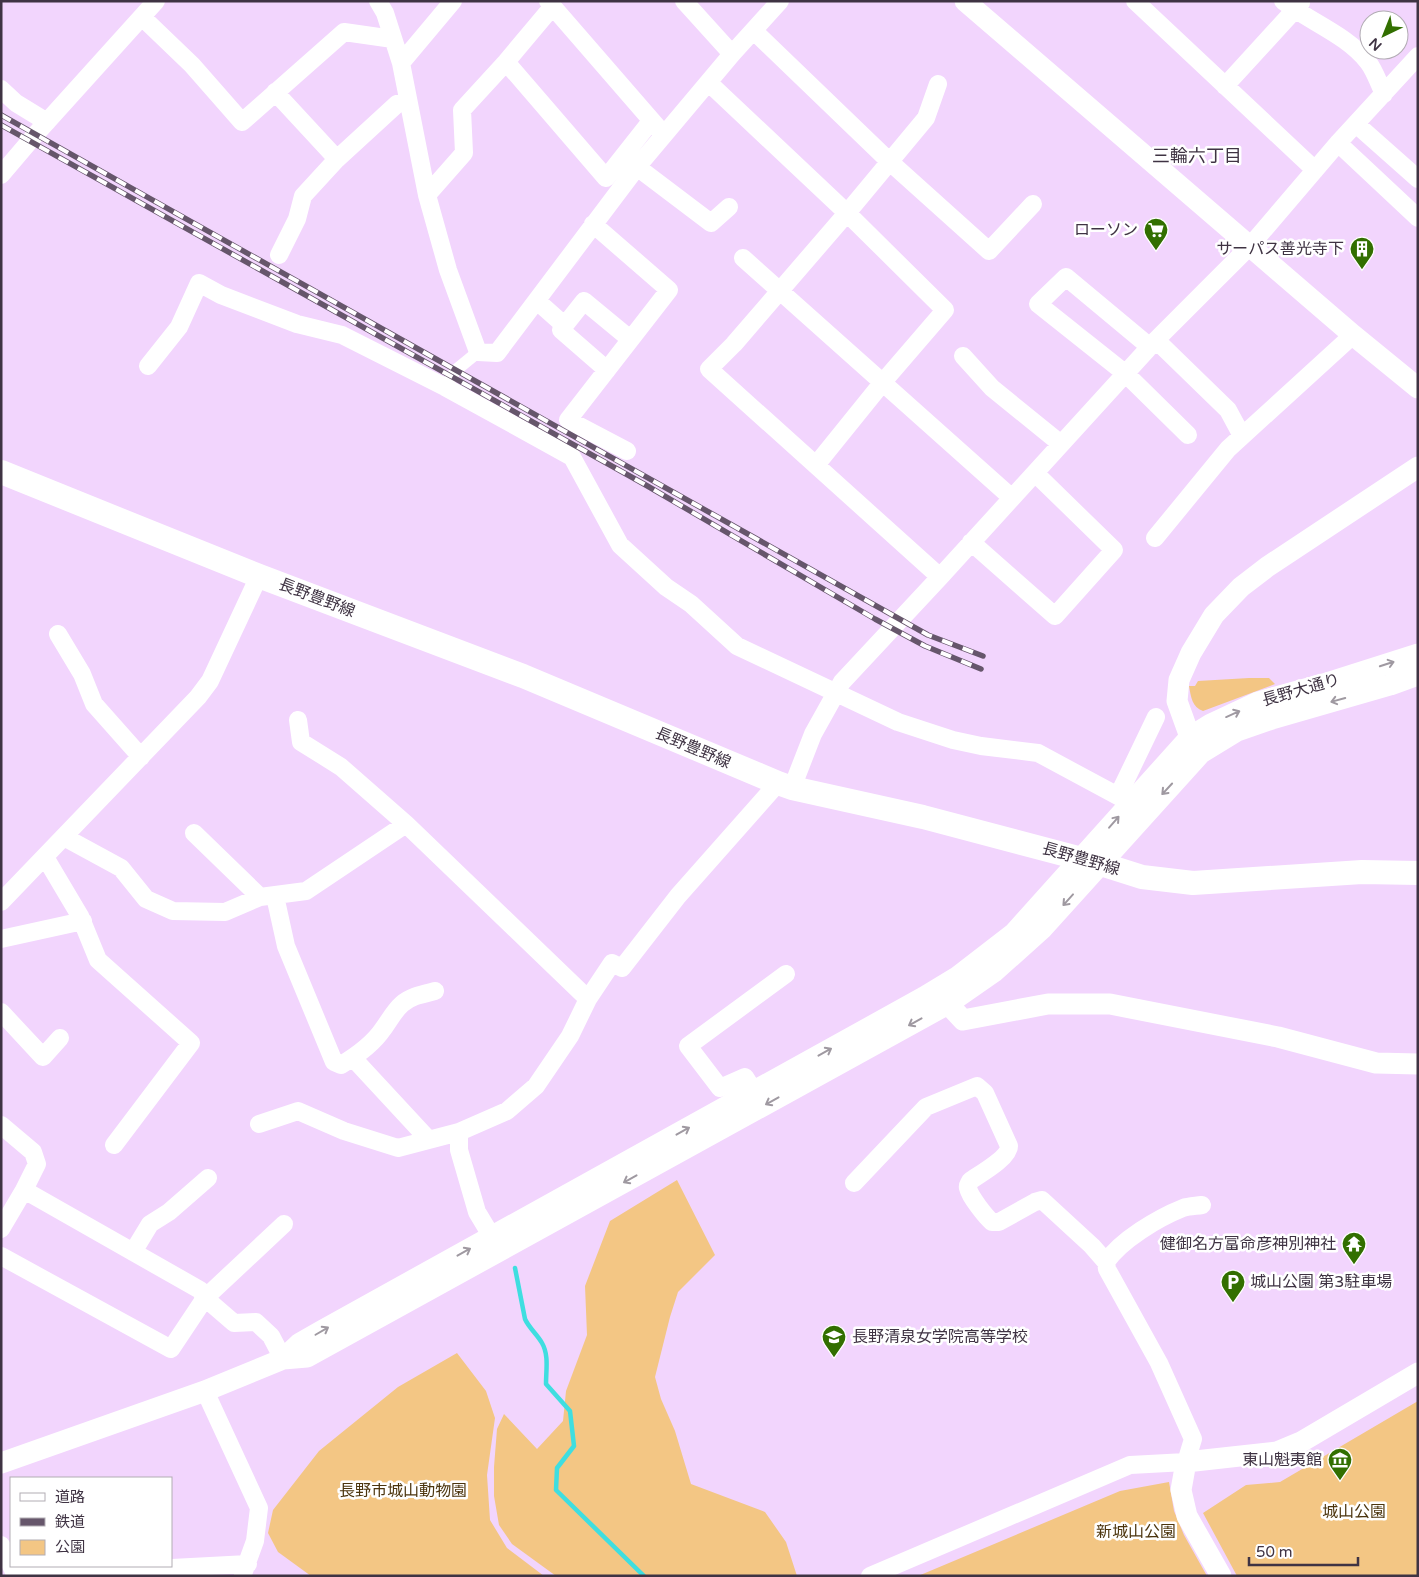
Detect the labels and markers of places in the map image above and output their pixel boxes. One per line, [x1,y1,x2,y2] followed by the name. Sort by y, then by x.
[1143,217,1169,251] supermarket icon: ローソン
[1074,220,1138,240] place label: ローソン
[1349,236,1375,270] building icon: サーパス善光寺下
[1216,239,1344,259] place label: サーパス善光寺下
[1341,1231,1367,1265] temple icon: 健御名方富命彦神別神社
[1160,1234,1336,1254] place label: 健御名方富命彦神別神社
[1220,1269,1246,1303] parking icon: 城山公園 第3駐車場
[1250,1272,1392,1292] place label: 城山公園 第3駐車場
[821,1324,847,1358] school or university icon: 長野清泉女学院高等学校
[852,1327,1028,1347] place label: 長野清泉女学院高等学校
[1327,1447,1353,1481] museum icon: 東山魁夷館
[1242,1450,1322,1470] place label: 東山魁夷館

